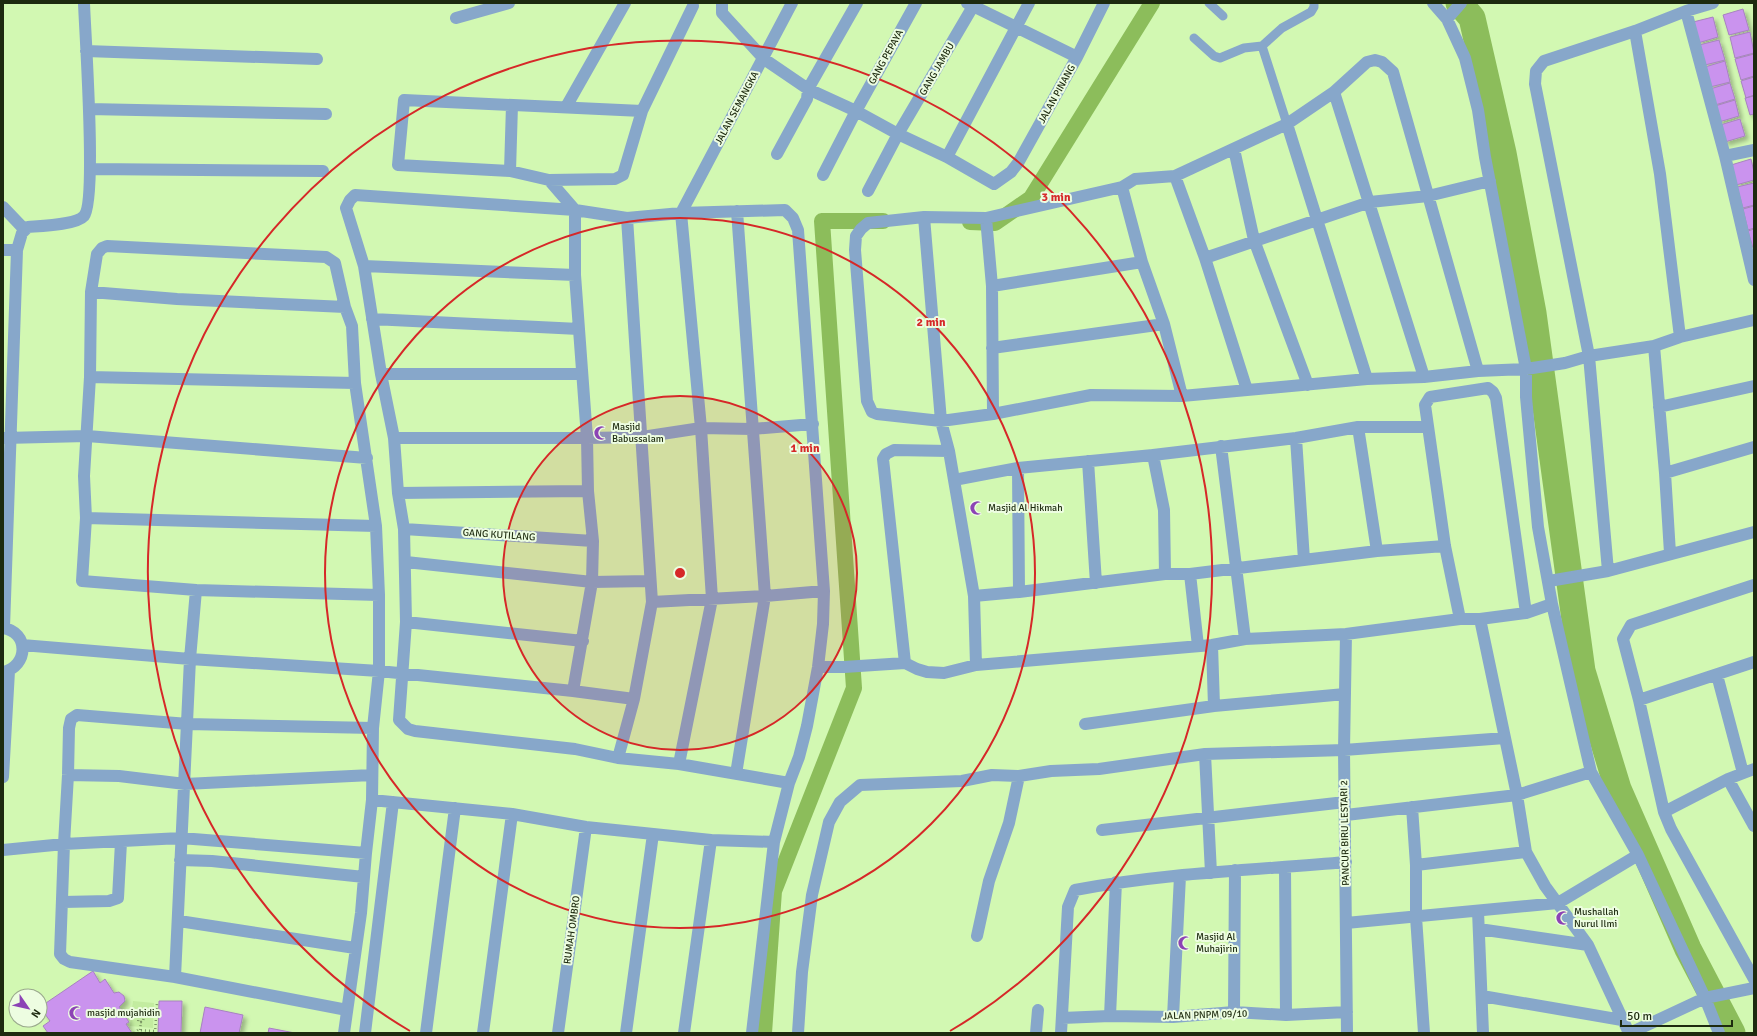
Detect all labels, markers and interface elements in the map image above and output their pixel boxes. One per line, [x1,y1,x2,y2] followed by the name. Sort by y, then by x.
[866,28,906,86] street label: GANG PEPAYA
[917,40,957,98] street label: GANG JAMBU
[1036,62,1078,126] street label: JALAN PINANG
[713,69,761,147] street label: JALAN SEMANGKA
[1042,190,1071,205] text: 3 min
[917,315,946,330] text: 2 min
[612,421,664,445] place label: Masjid Babussalam
[593,425,609,441] mosque icon: Masjid Babussalam
[791,441,820,456] text: 1 min
[969,500,985,516] mosque icon: Masjid Al Hikmah
[988,502,1063,514] place label: Masjid Al Hikmah
[462,526,536,544] street label: GANG KUTILANG
[673,566,687,580] centre of rings
[1338,780,1352,886] street label: PANCUR BIRU LESTARI 2
[561,895,583,965] street label: RUMAH OMBRO
[1574,906,1619,930] place label: Mushallah Nurul Ilmi
[1555,910,1571,926] mosque icon: Mushallah Nurul Ilmi
[1196,931,1238,955] place label: Masjid Al Muhajirin
[1177,935,1193,951] mosque icon: Masjid Al Muhajirin
[8,988,48,1028] north arrow
[1621,1002,1732,1028] scale bar
[68,1005,84,1021] mosque icon: masjid mujahidin
[28,1007,43,1020] text: N
[87,1007,160,1019] place label: masjid mujahidin
[1162,1008,1248,1022] street label: JALAN PNPM 09/10
[1627,1009,1652,1024] text: 50 m

